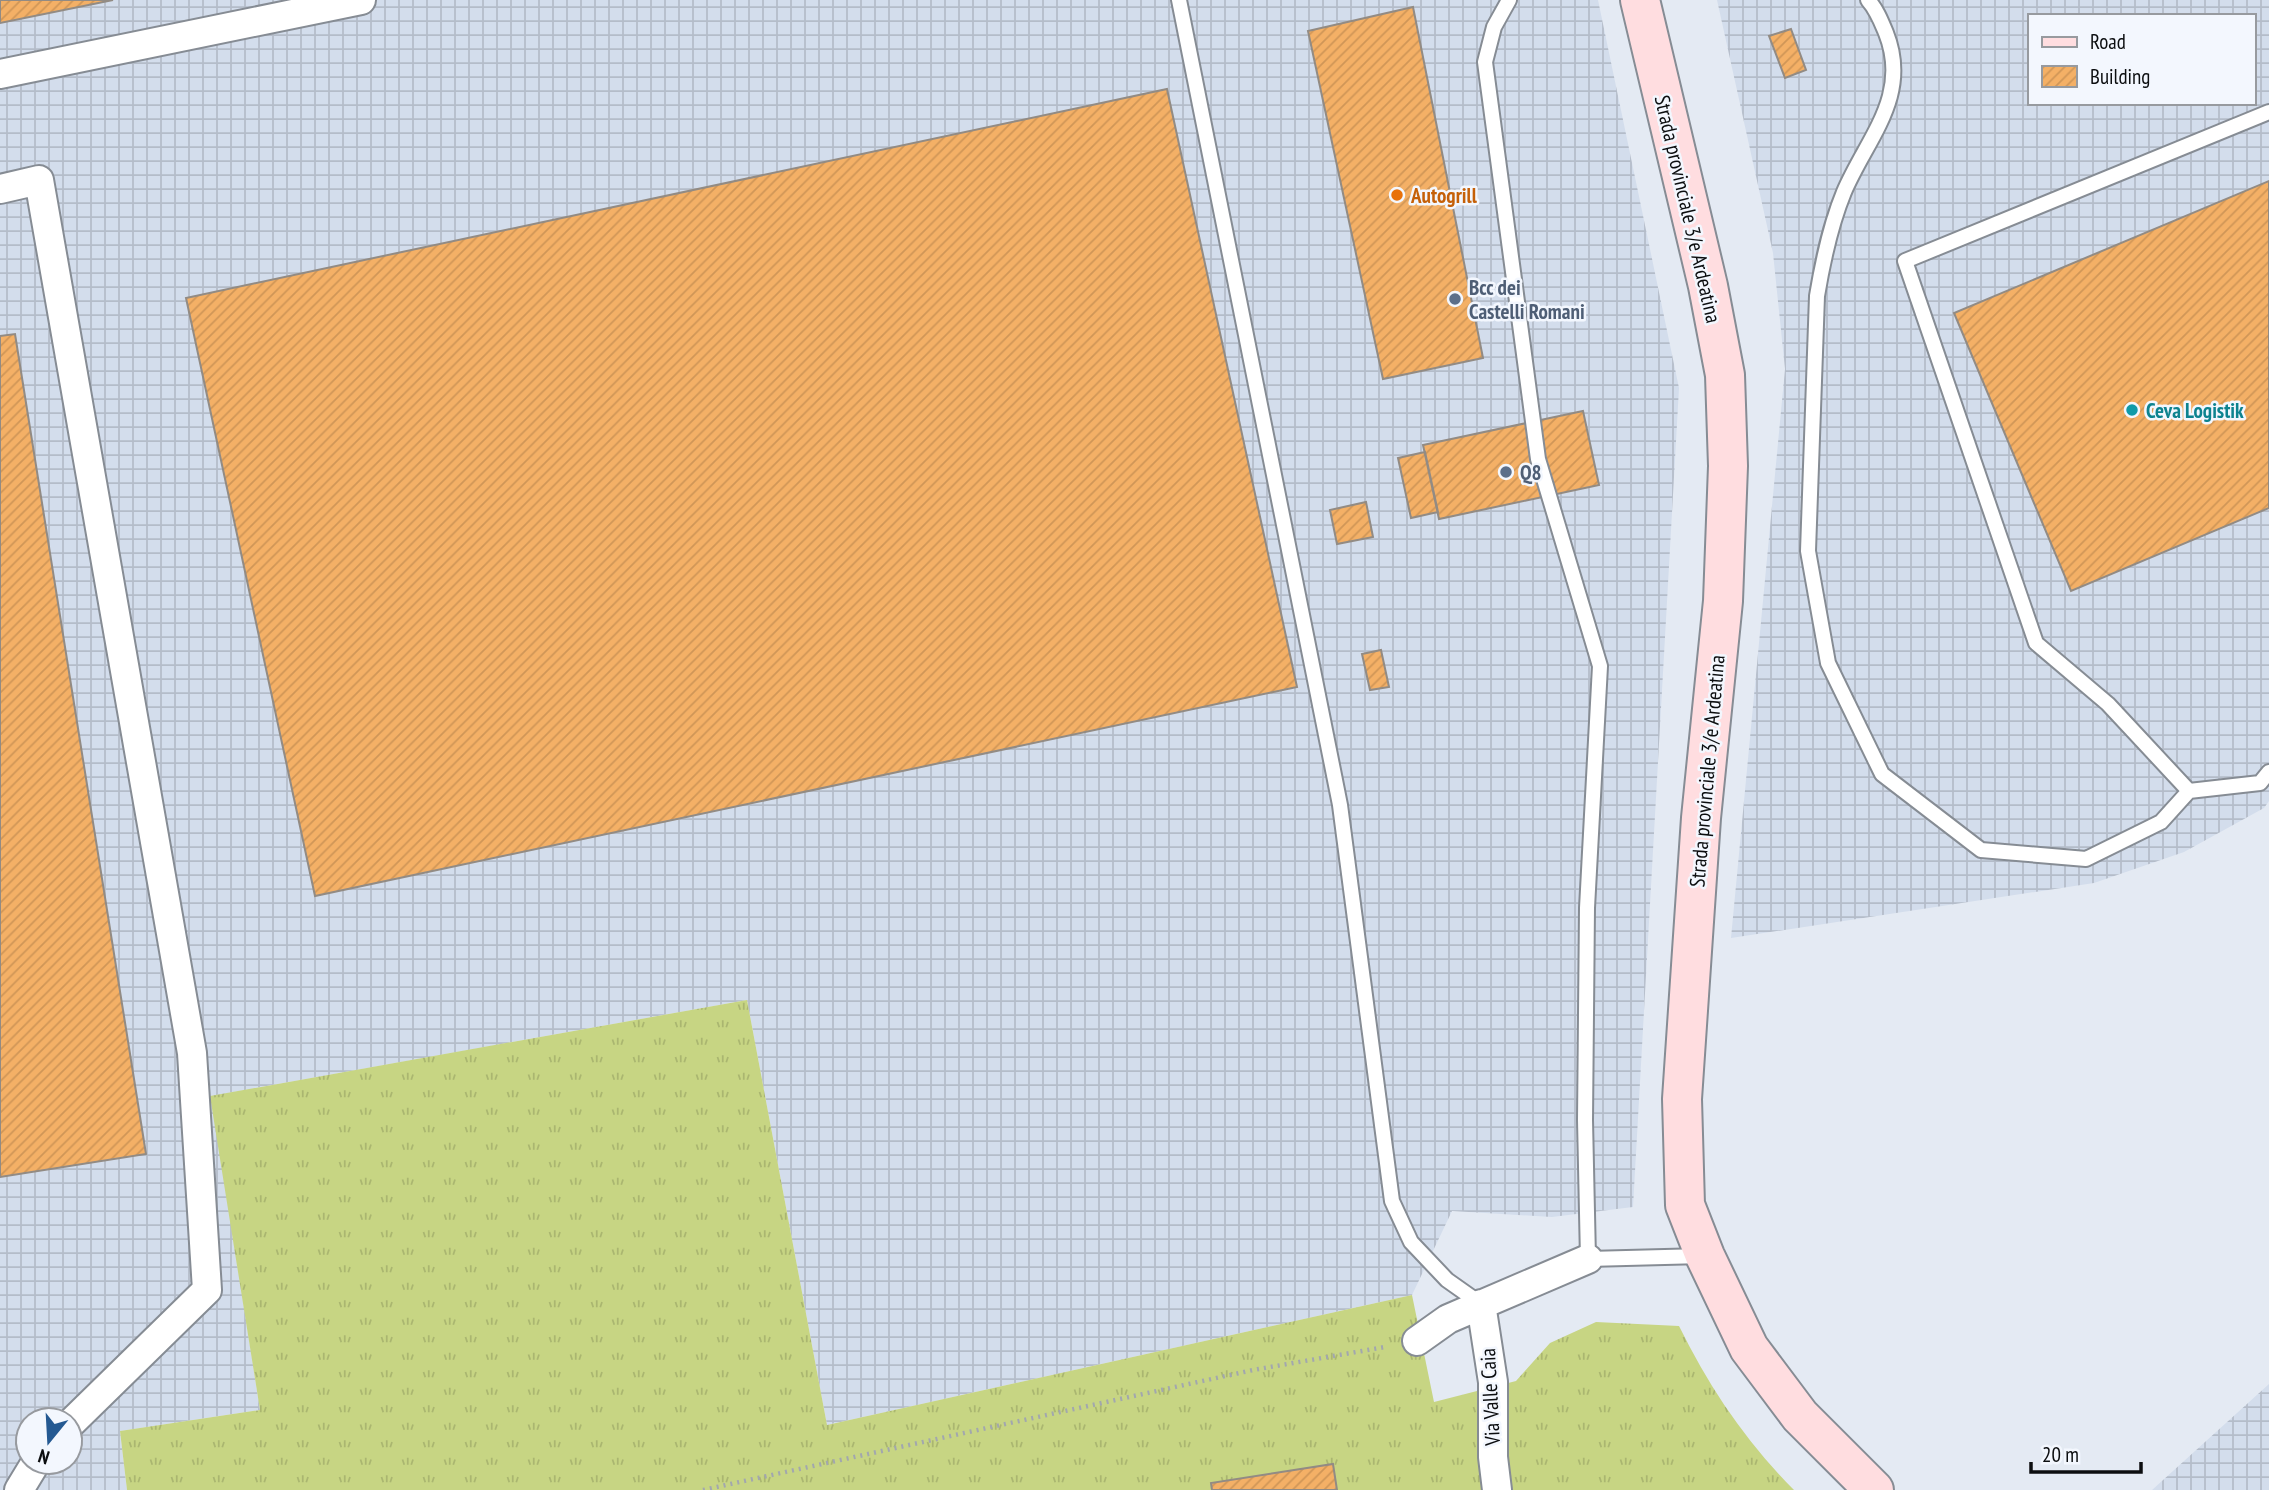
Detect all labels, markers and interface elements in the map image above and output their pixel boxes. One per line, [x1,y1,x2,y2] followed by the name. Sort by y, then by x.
[2028,14,2255,105] legend
[2090,28,2126,55] text: Road
[2090,63,2150,90] text: Building
[1649,92,1727,326] street label: Strada provinciale 3/e Ardeatina
[1410,182,1478,209] place label: Autogrill
[1389,187,1405,203] marker: Autogrill
[1469,274,1585,325] place label: Bcc dei Castelli Romani
[1447,291,1463,307] marker: Bcc dei Castelli Romani
[2146,397,2244,424] place label: Ceva Logistik
[2124,402,2140,418] marker: Ceva Logistik
[1520,459,1542,486] place label: Q8
[1498,464,1514,480] marker: Q8
[1683,654,1731,888] street label: Strada provinciale 3/e Ardeatina
[1474,1348,1506,1447] street label: Via Valle Caia
[14,1406,84,1476] north arrow
[2031,1430,2141,1474] scale bar
[2042,1441,2079,1468] text: 20 m
[35,1444,52,1470] text: N

